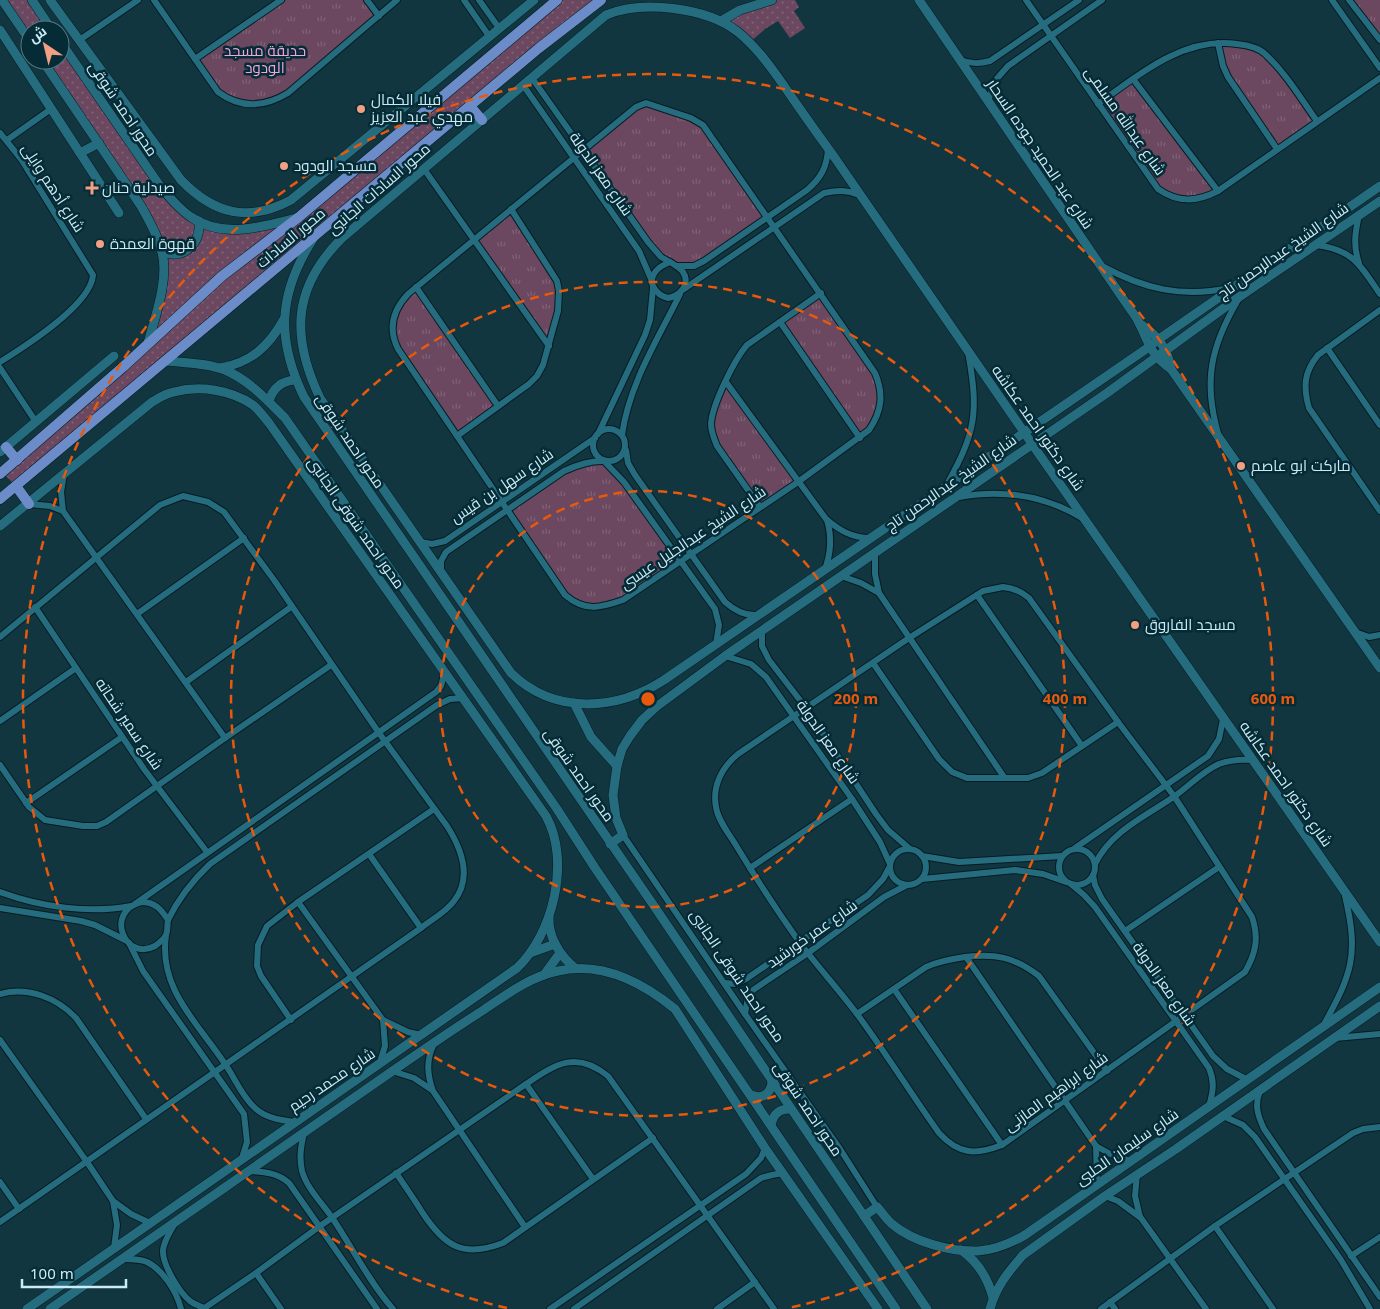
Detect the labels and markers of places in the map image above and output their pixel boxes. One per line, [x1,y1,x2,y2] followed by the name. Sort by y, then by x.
[370,89,473,129] place label: فيلا الكمال مهدي عبد العزيز
[355,103,367,115] marker: فيلا الكمال مهدي عبد العزيز
[294,155,377,175] place label: مسجد الودود
[278,160,290,172] marker: مسجد الودود
[102,177,175,198] place label: صيدلية حنان
[86,182,98,194] marker: صيدلية حنان
[110,233,195,254] place label: قهوة العمدة
[94,238,106,250] marker: قهوة العمدة
[1251,455,1351,476] place label: ماركت ابو عاصم
[1235,460,1247,472] marker: ماركت ابو عاصم
[1145,614,1236,635] place label: مسجد الفاروق
[1129,619,1141,631] marker: مسجد الفاروق
[639,690,657,708] centre of rings

